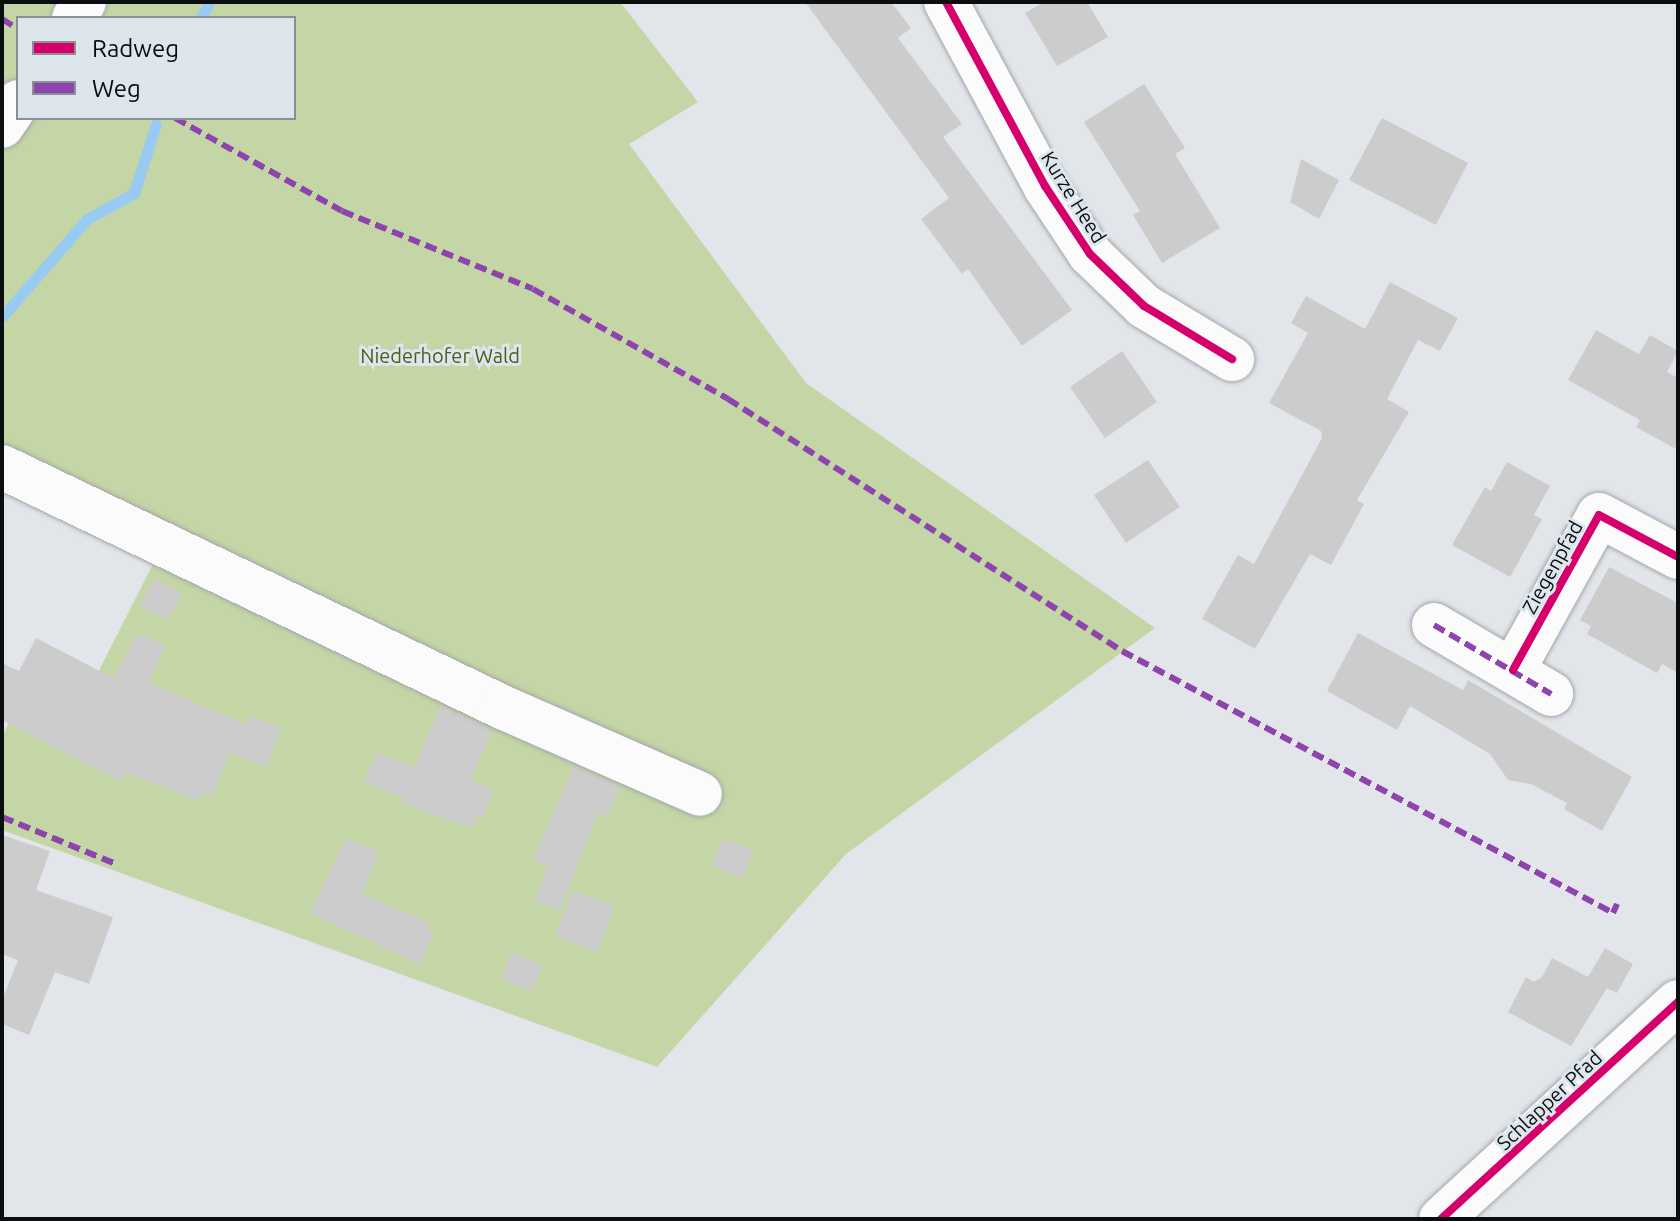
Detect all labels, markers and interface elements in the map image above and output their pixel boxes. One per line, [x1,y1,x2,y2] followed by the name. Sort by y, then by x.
[16,16,296,120] legend
[92,35,179,62] text: Radweg
[92,75,141,102] text: Weg
[1036,147,1112,247] street label: Kurze Heed
[360,343,520,367] park label: Niederhofer Wald
[1517,516,1587,618] street label: Ziegenpfad
[1491,1045,1607,1155] street label: Schlapper Pfad

